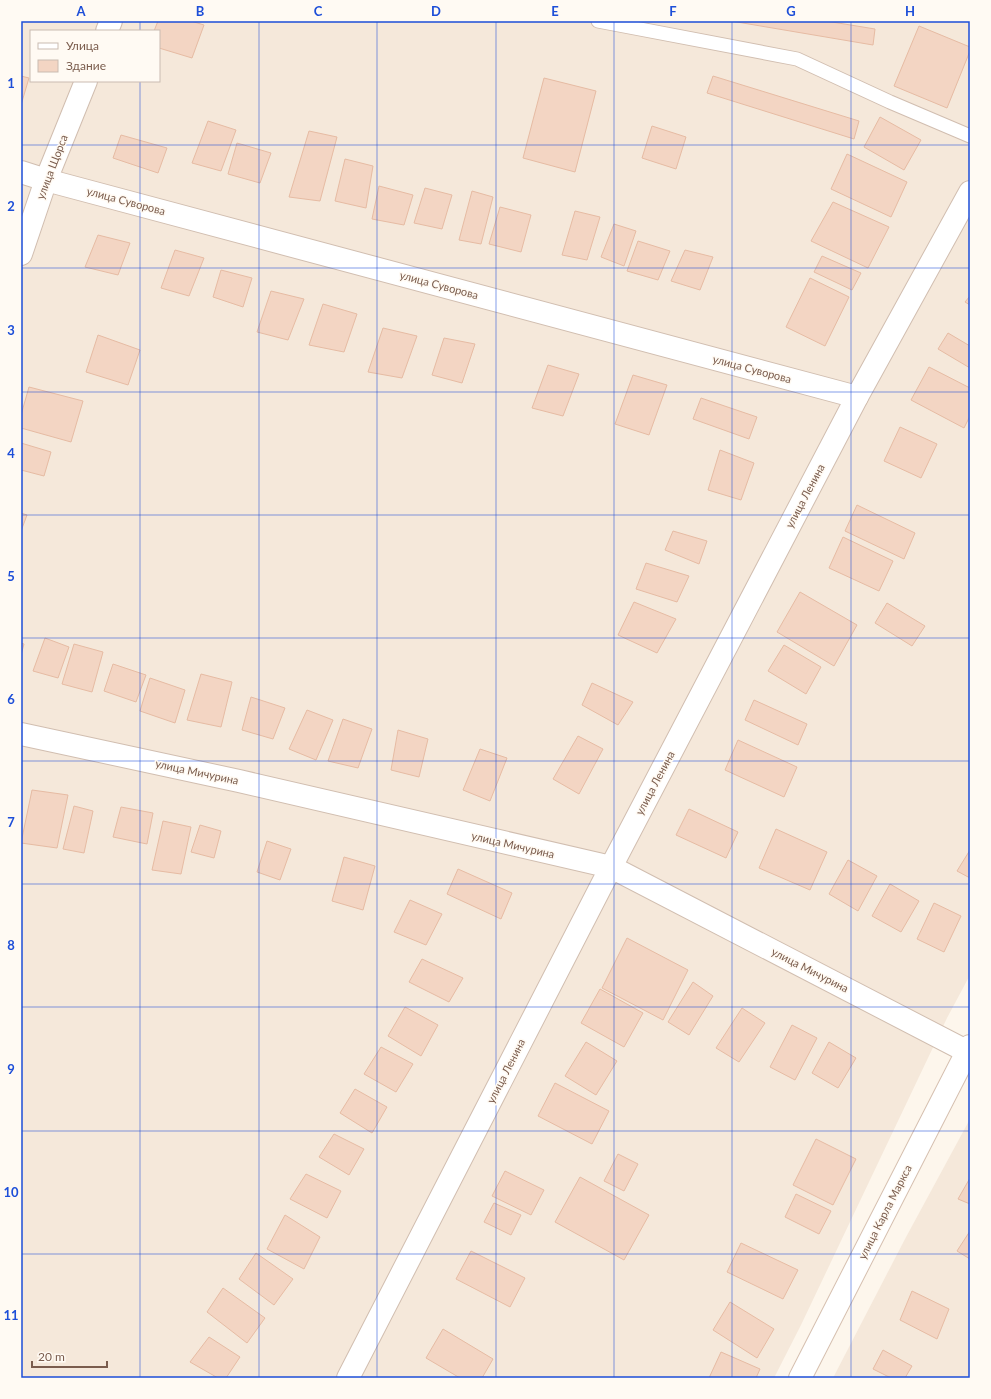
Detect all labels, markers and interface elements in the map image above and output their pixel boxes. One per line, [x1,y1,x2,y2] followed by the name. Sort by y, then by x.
[75,3,86,19] text: A
[196,3,205,19] text: B
[314,3,323,19] text: C
[431,3,441,19] text: D
[551,3,559,19] text: E
[669,3,677,19] text: F
[786,3,796,19] text: G
[905,3,915,19] text: H
[30,30,160,82] legend
[66,38,99,53] text: Улица
[66,58,106,73] text: Здание
[7,75,15,91] text: 1
[33,133,70,201] street label: улица Щорса
[85,184,167,217] street label: улица Суворова
[7,198,15,214] text: 2
[398,268,480,301] street label: улица Суворова
[7,322,15,338] text: 3
[711,352,793,385] street label: улица Суворова
[7,445,15,461] text: 4
[782,462,827,530] street label: улица Ленина
[7,568,15,584] text: 5
[7,691,15,707] text: 6
[632,749,677,817] street label: улица Ленина
[154,756,240,787] street label: улица Мичурина
[7,814,15,830] text: 7
[470,829,556,860] street label: улица Мичурина
[7,937,15,953] text: 8
[769,945,851,995] street label: улица Мичурина
[484,1036,527,1105] street label: улица Ленина
[7,1061,15,1077] text: 9
[855,1162,914,1261] street label: улица Карла Маркса
[3,1184,19,1200] text: 10
[3,1307,19,1323] text: 11
[32,1343,107,1369] scale bar
[38,1349,65,1364] text: 20 m

